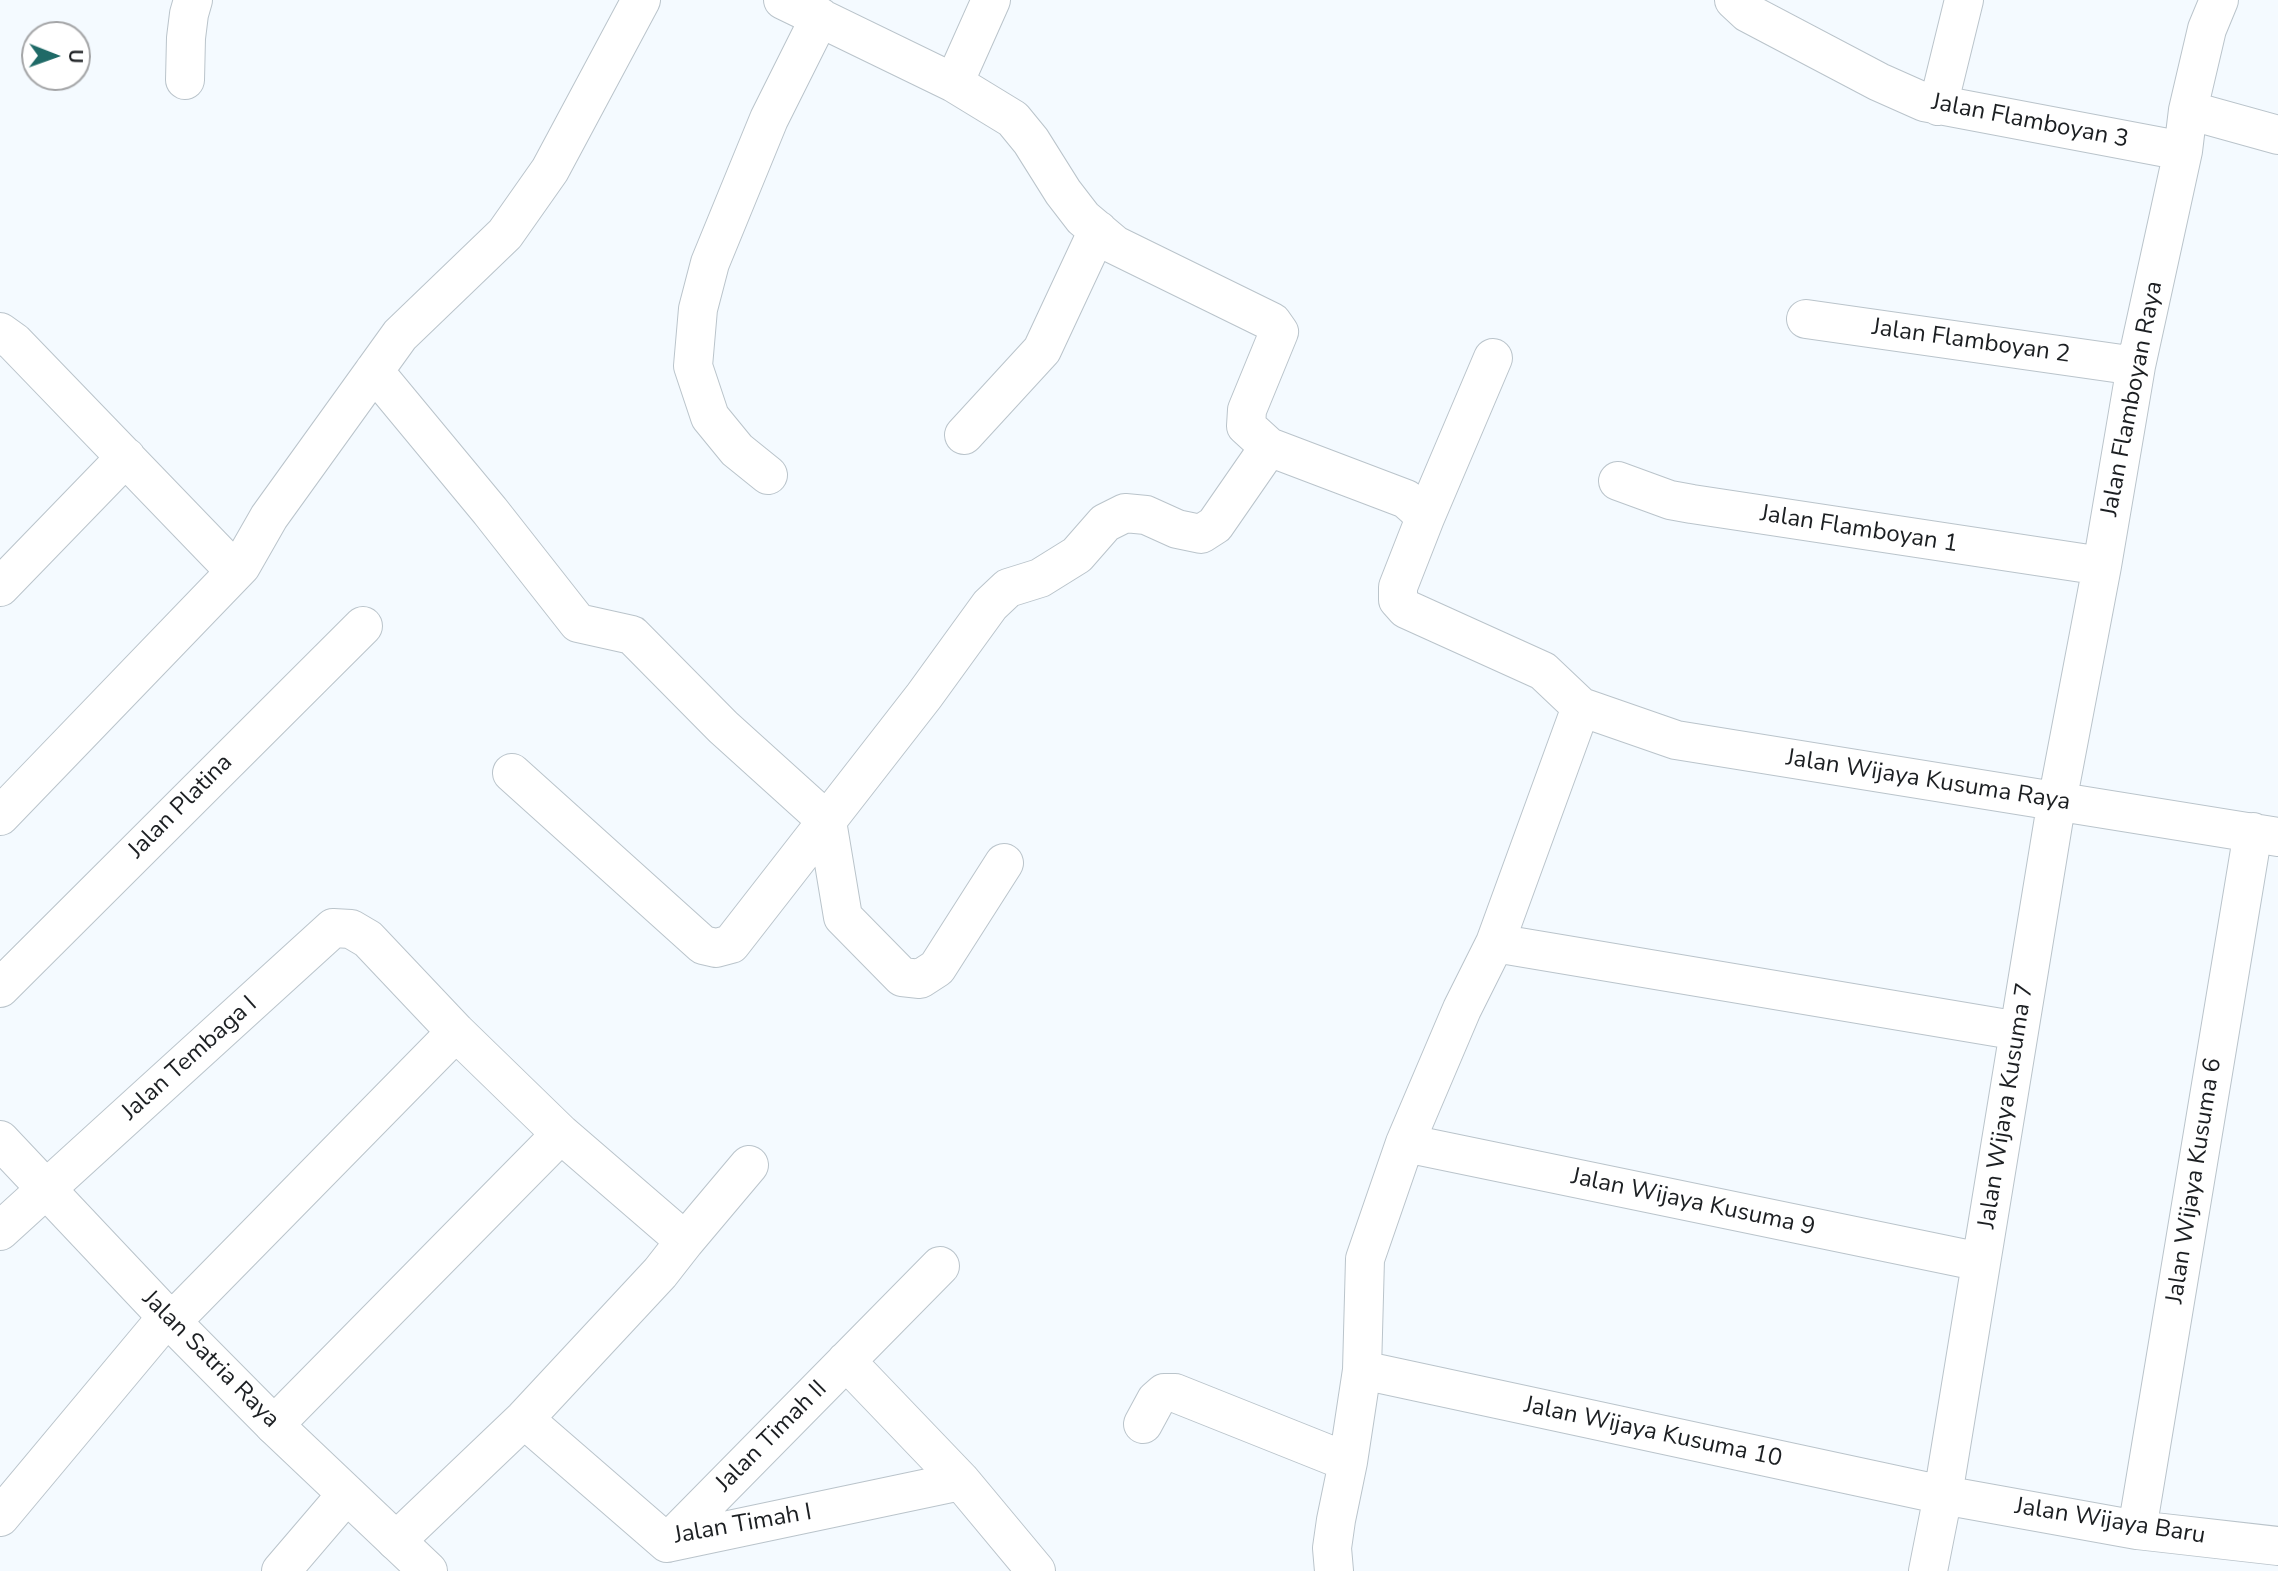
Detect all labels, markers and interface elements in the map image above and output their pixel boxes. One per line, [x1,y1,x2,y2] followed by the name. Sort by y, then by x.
[21,21,91,91] north arrow
[62,49,88,64] text: U
[1929,89,2131,155] street label: Jalan Flamboyan 3
[2096,279,2170,519] street label: Jalan Flamboyan Raya
[1870,314,2072,370] street label: Jalan Flamboyan 2
[1758,500,1960,560] street label: Jalan Flamboyan 1
[1784,744,2072,818] street label: Jalan Wijaya Kusuma Raya
[123,749,239,865] street label: Jalan Platina
[1973,981,2041,1231] street label: Jalan Wijaya Kusuma 7
[117,991,263,1127] street label: Jalan Tembaga I
[2161,1056,2229,1306] street label: Jalan Wijaya Kusuma 6
[1569,1163,1817,1243] street label: Jalan Wijaya Kusuma 9
[135,1285,285,1435] street label: Jalan Satria Raya
[710,1375,834,1499] street label: Jalan Timah II
[1521,1392,1785,1474] street label: Jalan Wijaya Kusuma 10
[2013,1493,2207,1551] street label: Jalan Wijaya Baru
[672,1499,814,1551] street label: Jalan Timah I

